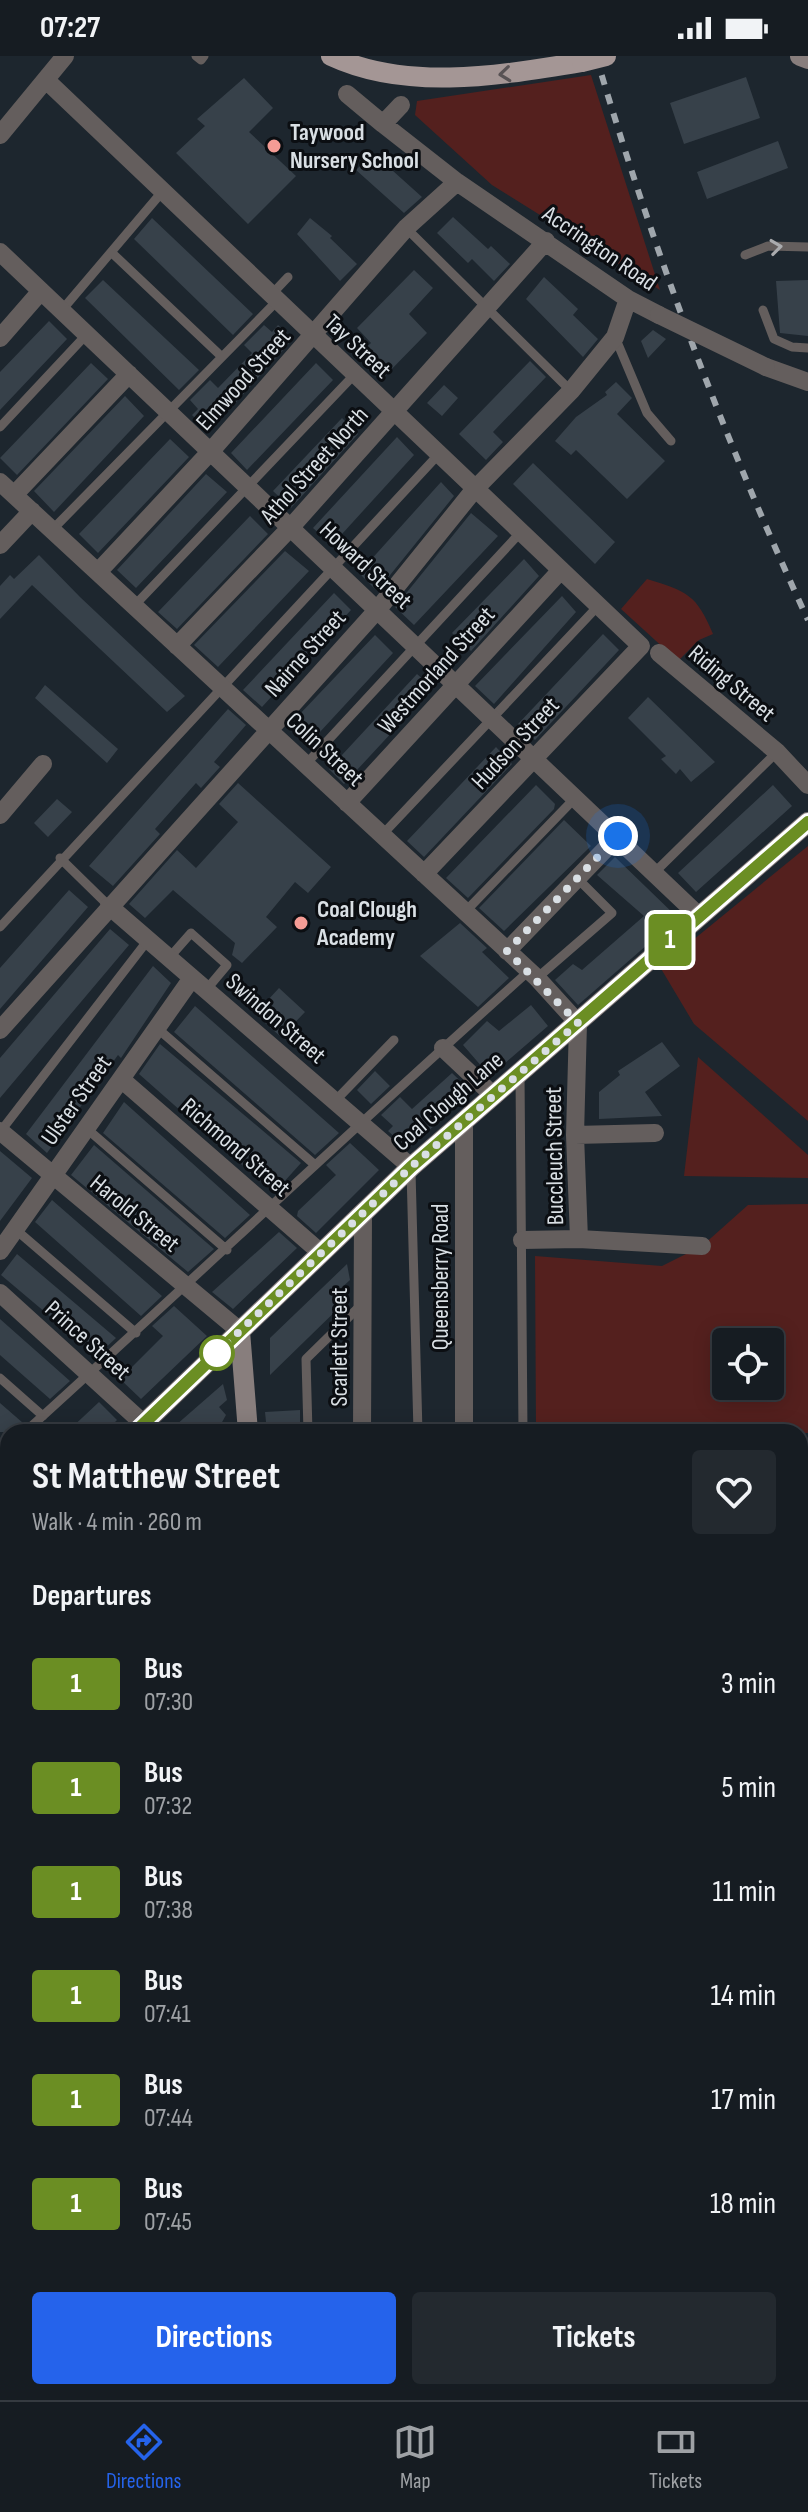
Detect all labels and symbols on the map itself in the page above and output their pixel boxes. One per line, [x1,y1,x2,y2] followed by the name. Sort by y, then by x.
[498,65,511,82] one-way arrow
[290,118,419,175] place label: Taywood Nursery School
[265,137,283,155] marker: Taywood Nursery School
[536,199,662,297] street label: Accrington Road
[770,238,783,255] one-way arrow
[318,308,397,385] street label: Tay Street
[190,322,297,436] street label: Elmwood Street
[254,401,375,531] street label: Athol Street North
[314,515,418,615] street label: Howard Street
[372,601,501,740] street label: Westmorland Street
[259,604,352,703] street label: Nairne Street
[682,639,781,728] street label: Riding Street
[465,691,565,795] street label: Hudson Street
[280,706,369,793] street label: Colin Street
[598,816,638,856] your location
[316,895,417,952] place label: Coal Clough Academy
[292,914,310,932] marker: Coal Clough Academy
[644,914,696,966] line badge: 1
[220,967,332,1070] street label: Swindon Street
[387,1046,509,1157] street label: Coal Clough Lane
[35,1050,118,1151] street label: Ulster Street
[539,1087,570,1225] street label: Buccleuch Street
[175,1092,296,1203] street label: Richmond Street
[84,1169,185,1258] street label: Harold Street
[426,1204,455,1350] street label: Queensberry Road
[325,1288,354,1406] street label: Scarlett Street
[39,1294,137,1386] street label: Prince Street
[200,1336,234,1370] unlabelled marker

